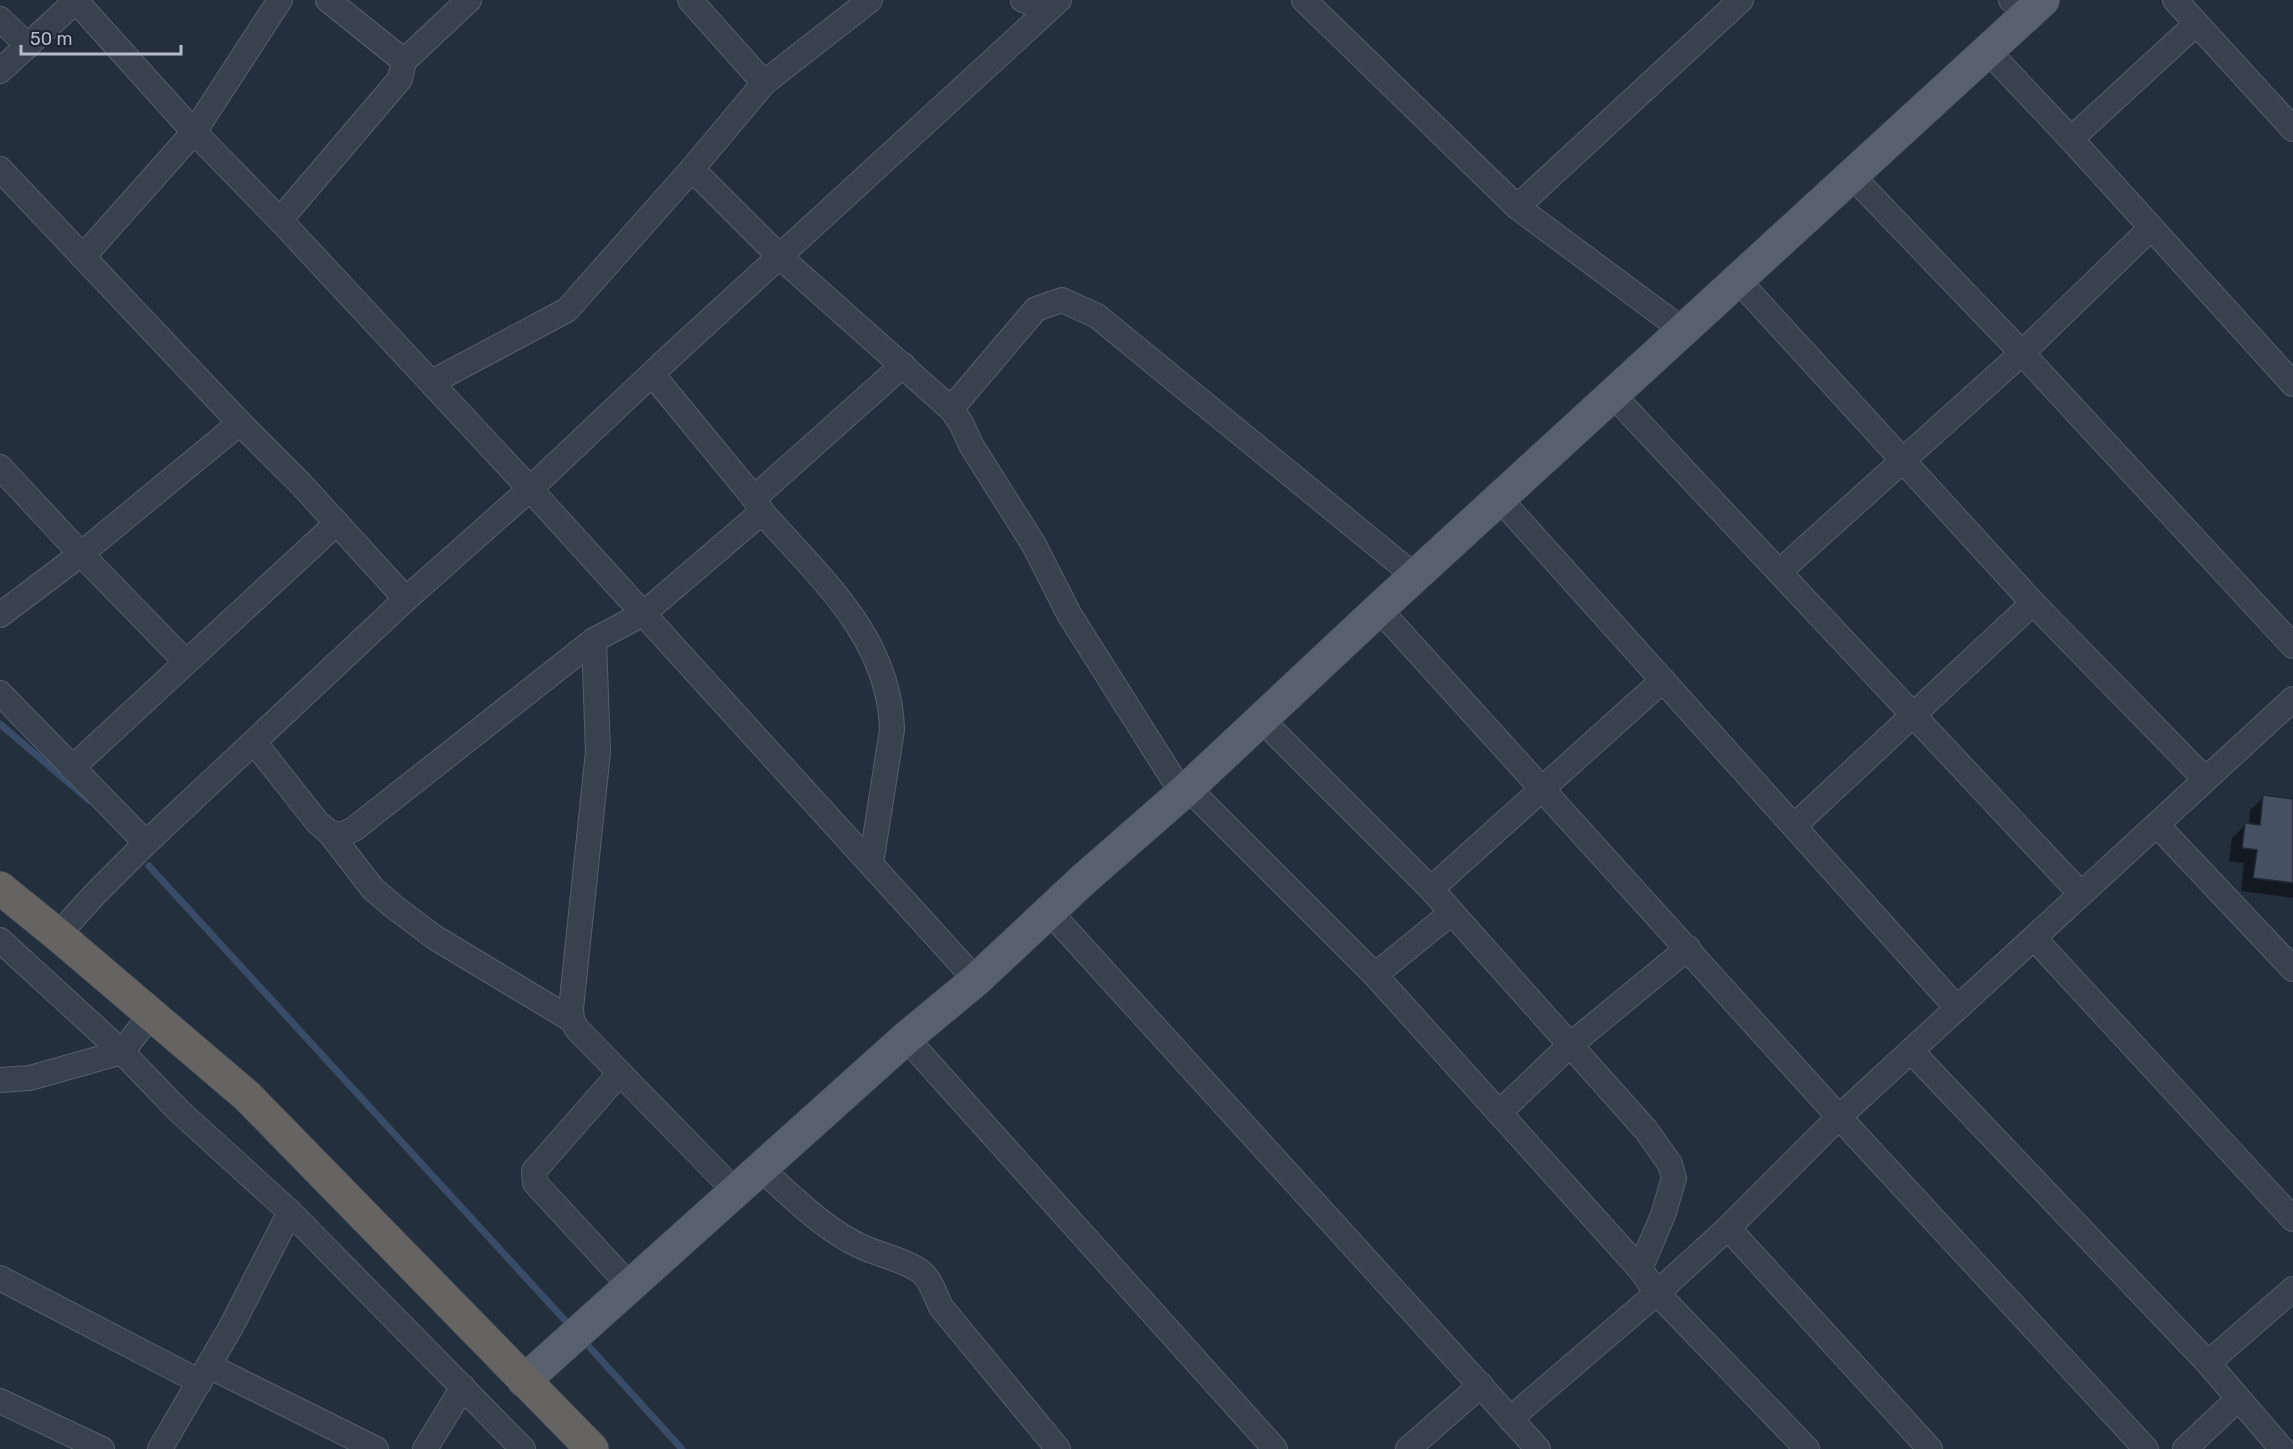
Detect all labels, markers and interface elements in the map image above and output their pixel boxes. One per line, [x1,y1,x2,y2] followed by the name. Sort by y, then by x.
[21,18,182,56] scale bar
[30,28,73,50] text: 50 m

